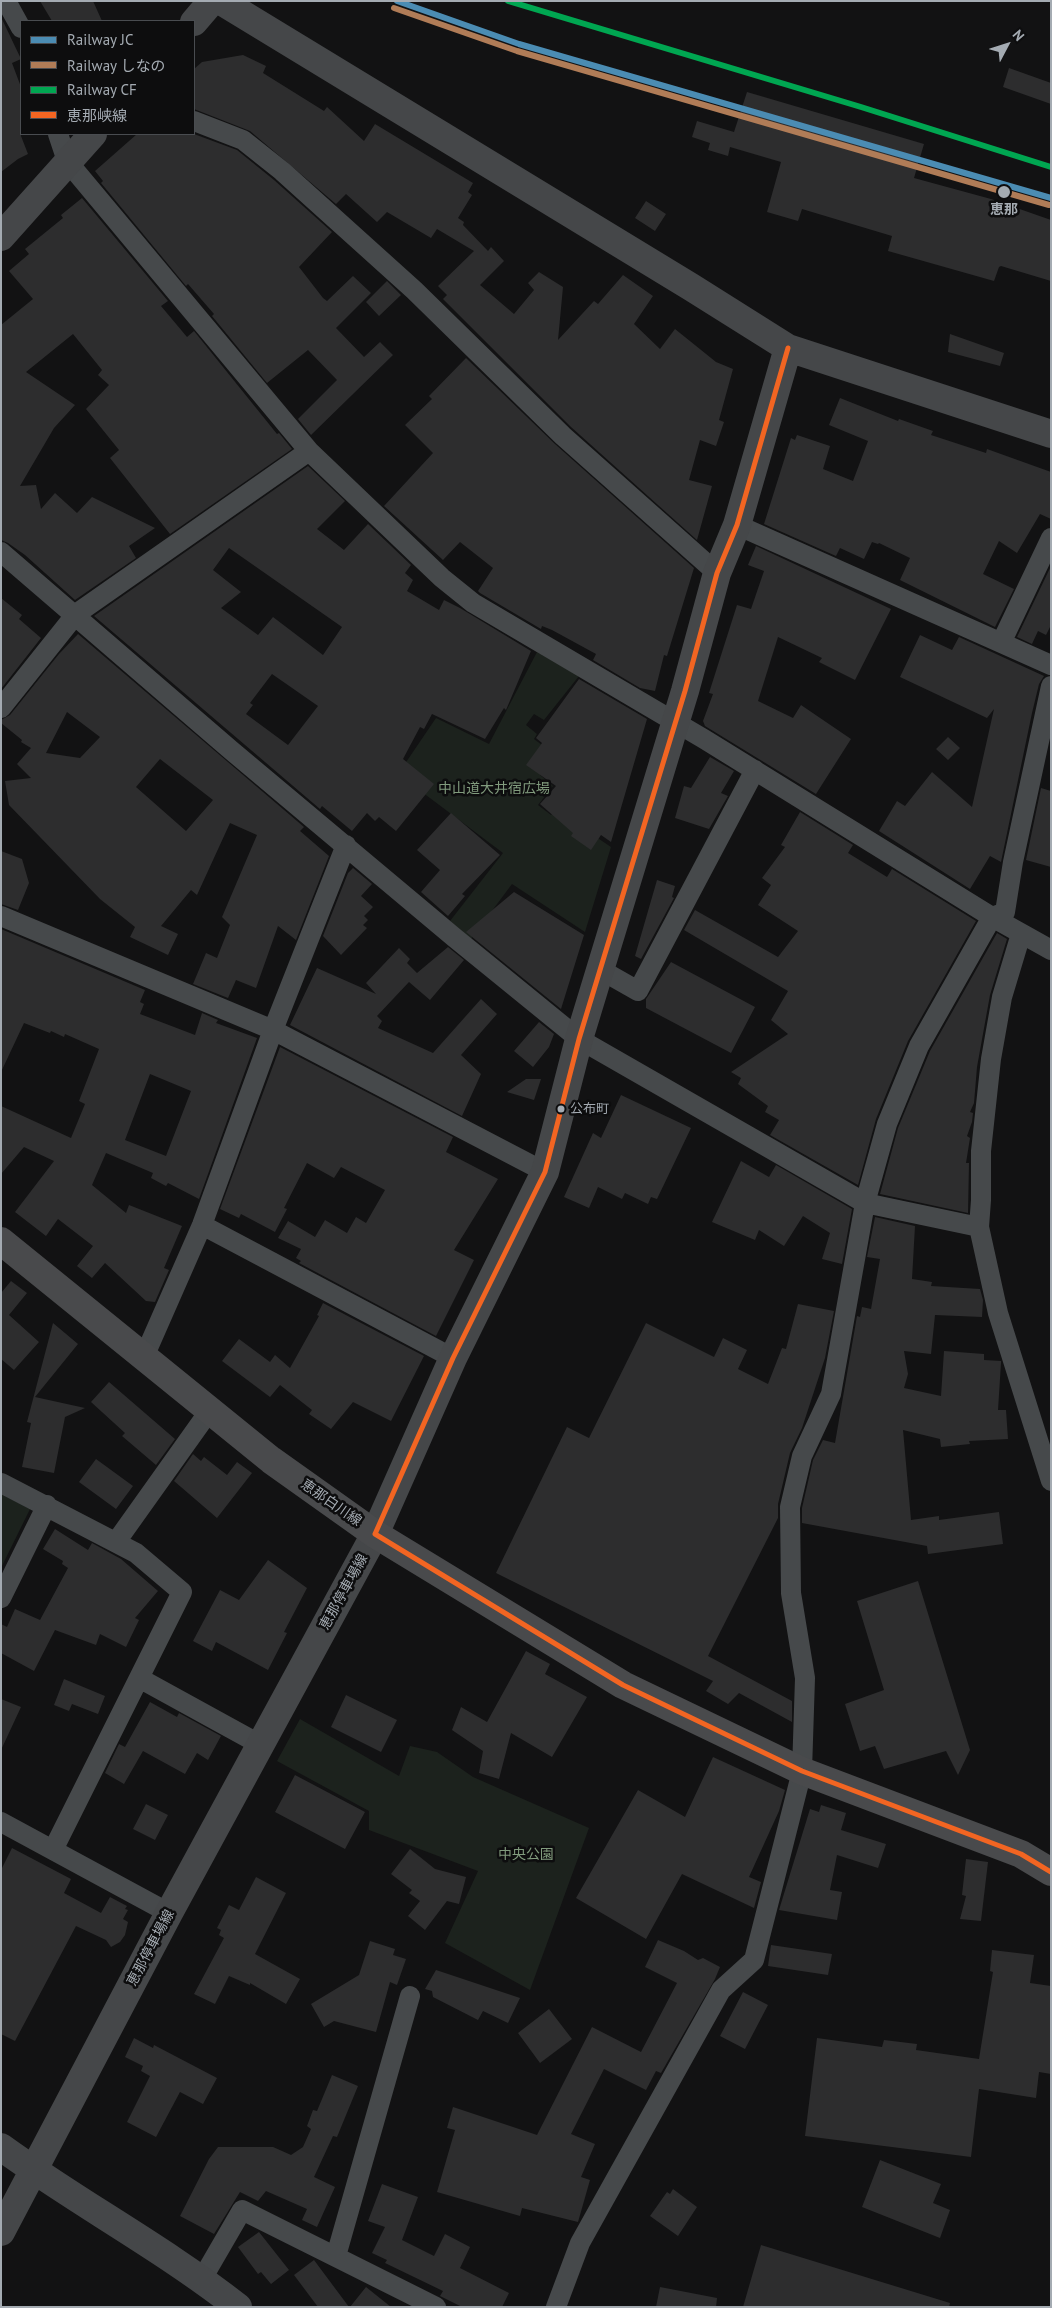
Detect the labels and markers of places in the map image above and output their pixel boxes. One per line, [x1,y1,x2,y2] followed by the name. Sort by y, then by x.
[996,184,1012,200] marker: 恵那
[990,202,1018,218] place label: 恵那
[570,1101,609,1117] place label: 公布町
[556,1104,566,1114] marker: 公布町

